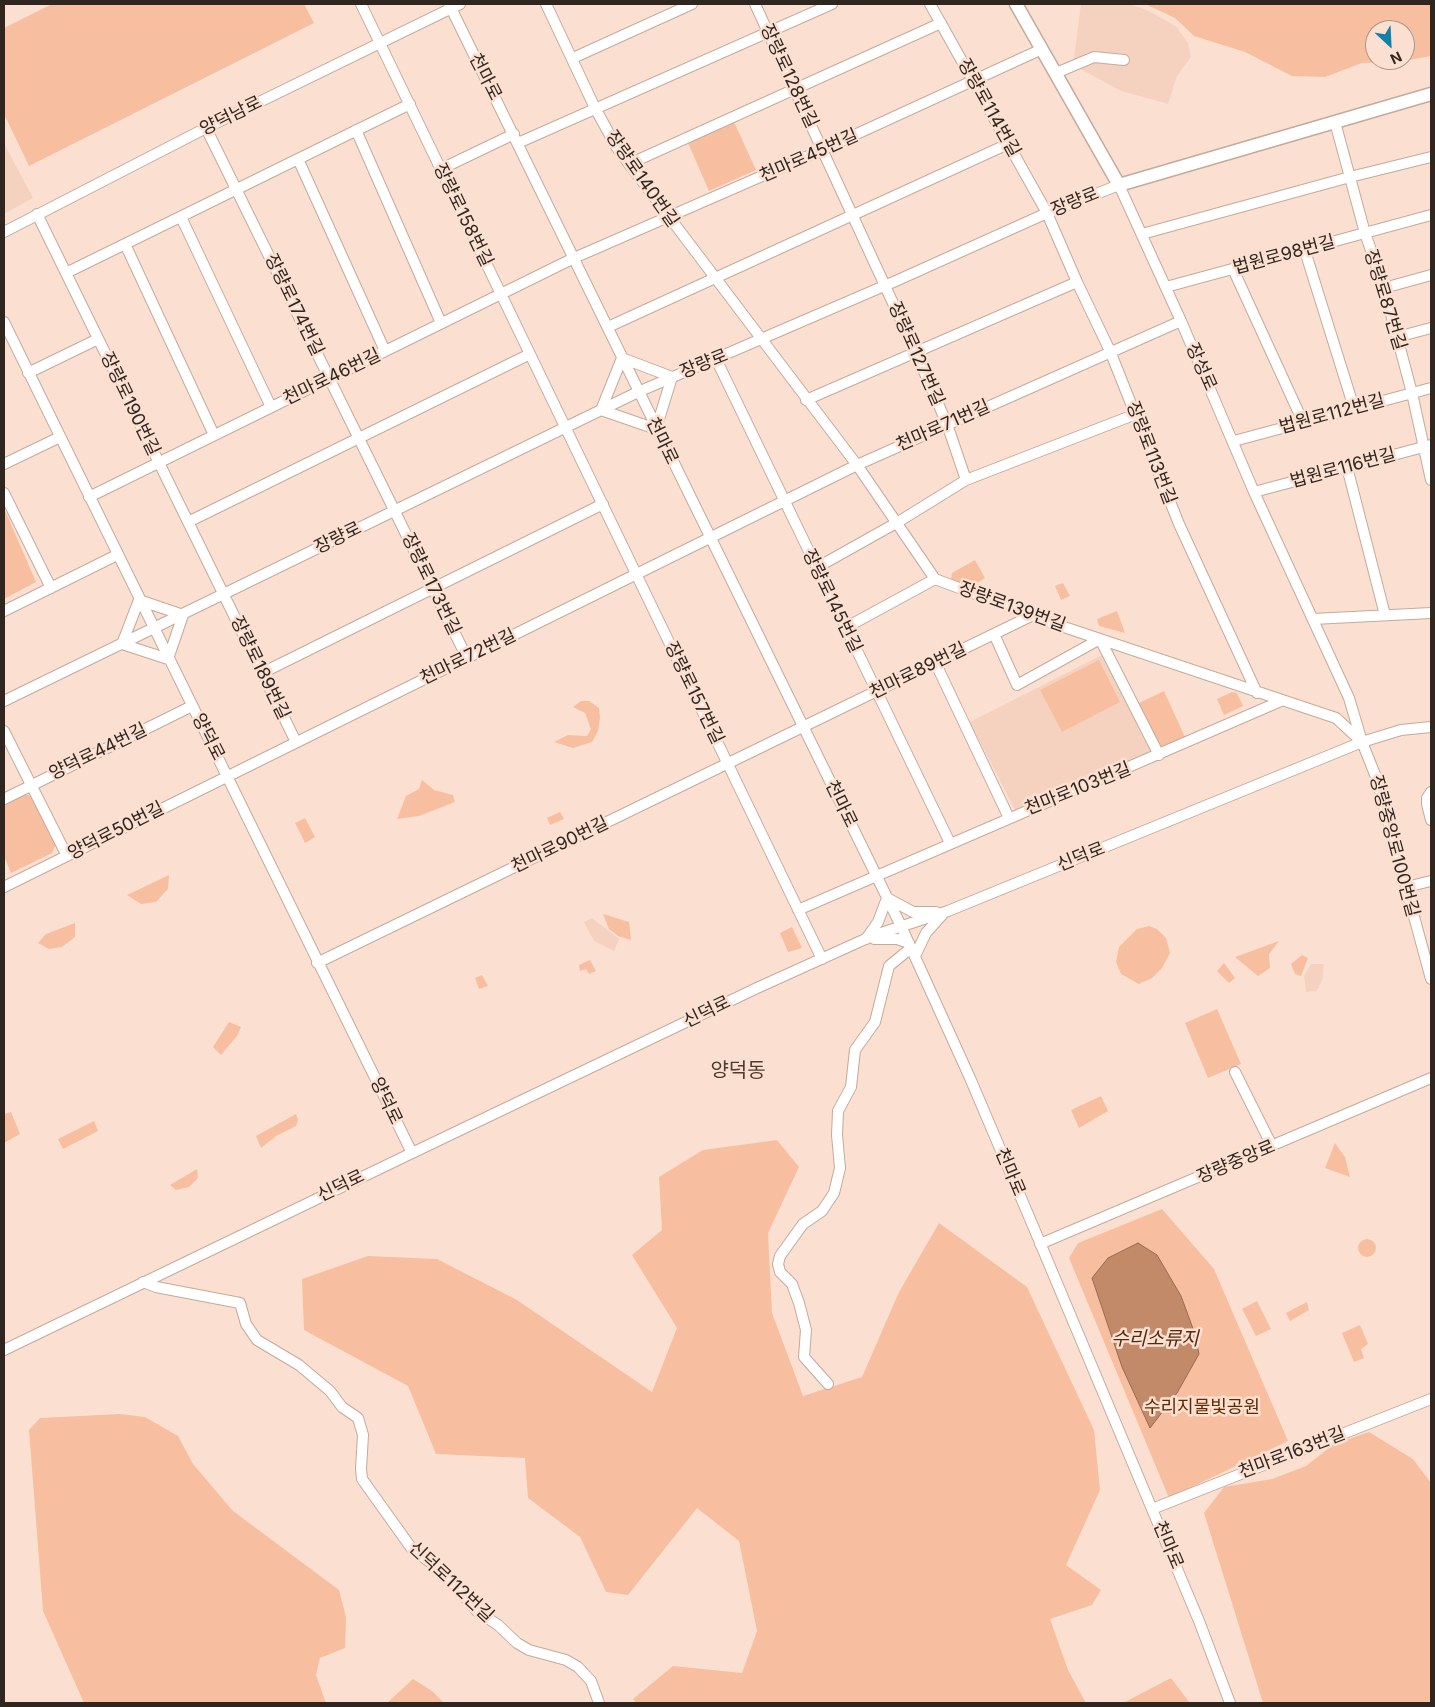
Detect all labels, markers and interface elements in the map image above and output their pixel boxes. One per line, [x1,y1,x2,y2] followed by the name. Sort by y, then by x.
[1365,20,1415,70] north arrow
[755,21,823,131] street label: 장량로128번길
[1388,48,1405,68] text: N
[464,50,506,104] street label: 천마로
[953,55,1025,161] street label: 장량로114번길
[196,92,266,140] street label: 양덕남로
[756,125,862,187] street label: 천마로45번길
[601,126,683,232] street label: 장량로140번길
[429,160,497,270] street label: 장량로158번길
[1048,183,1102,221] street label: 장량로
[1230,231,1338,279] street label: 법원로98번길
[1359,247,1411,353] street label: 장량로87번길
[260,250,328,360] street label: 장량로174번길
[884,299,948,409] street label: 장량로127번길
[1181,340,1221,394] street label: 장성로
[280,344,384,410] street label: 천마로46번길
[677,345,731,383] street label: 장량로
[96,349,164,459] street label: 장량로190번길
[1277,390,1387,438] street label: 법원로112번길
[893,396,993,456] street label: 천마로71번길
[1121,398,1181,508] street label: 장량로113번길
[641,414,683,468] street label: 천마로
[1288,444,1398,492] street label: 법원로116번길
[311,517,365,559] street label: 장량로
[397,529,465,639] street label: 장량로173번길
[798,546,866,656] street label: 장량로145번길
[955,578,1069,636] street label: 장량로139번길
[226,613,294,723] street label: 장량로189번길
[417,625,519,689] street label: 천마로72번길
[660,638,728,748] street label: 장량로157번길
[866,638,970,704] street label: 천마로89번길
[187,710,229,764] street label: 양덕로
[46,719,150,785] street label: 양덕로44번길
[1022,758,1134,820] street label: 천마로103번길
[1365,773,1423,919] street label: 장량중앙로100번길
[820,777,862,831] street label: 천마로
[64,798,168,864] street label: 양덕로50번길
[508,812,612,878] street label: 천마로90번길
[1054,838,1108,876] street label: 신덕로
[680,991,734,1033] street label: 신덕로
[710,1059,766,1083] district label: 양덕동
[365,1074,407,1128] street label: 양덕로
[1194,1136,1278,1188] street label: 장량중앙로
[990,1145,1030,1199] street label: 천마로
[314,1165,368,1207] street label: 신덕로
[1111,1328,1199,1350] water label: 수리소류지
[1144,1397,1260,1419] park label: 수리지물빛공원
[1236,1423,1348,1483] street label: 천마로163번길
[1148,1518,1188,1572] street label: 천마로
[404,1537,498,1627] street label: 신덕로112번길

